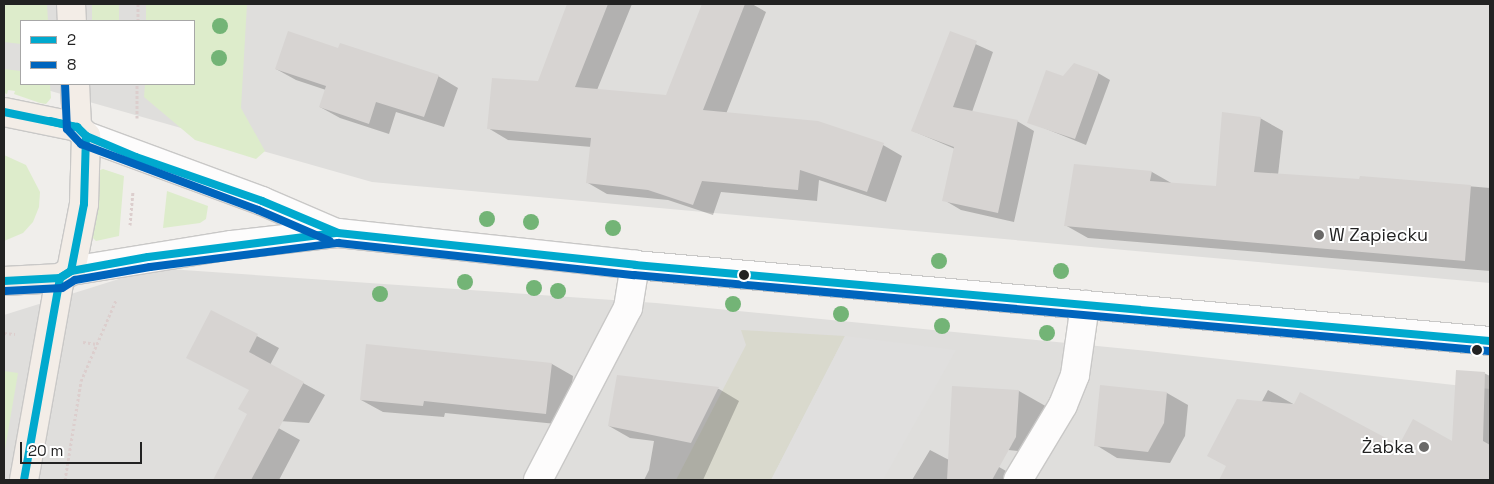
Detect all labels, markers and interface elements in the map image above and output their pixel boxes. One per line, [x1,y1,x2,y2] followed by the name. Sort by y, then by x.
[20,20,195,85] legend
[67,30,76,49] text: 2
[67,55,76,74] text: 8
[1329,224,1428,246] place label: W Zapiecku
[1313,229,1325,241] marker: W Zapiecku
[739,270,749,280] unlabelled marker
[1472,345,1482,355] unlabelled marker
[22,432,145,464] scale bar
[1362,436,1414,458] place label: Żabka
[28,441,63,460] text: 20 m
[1418,441,1430,453] marker: Żabka

